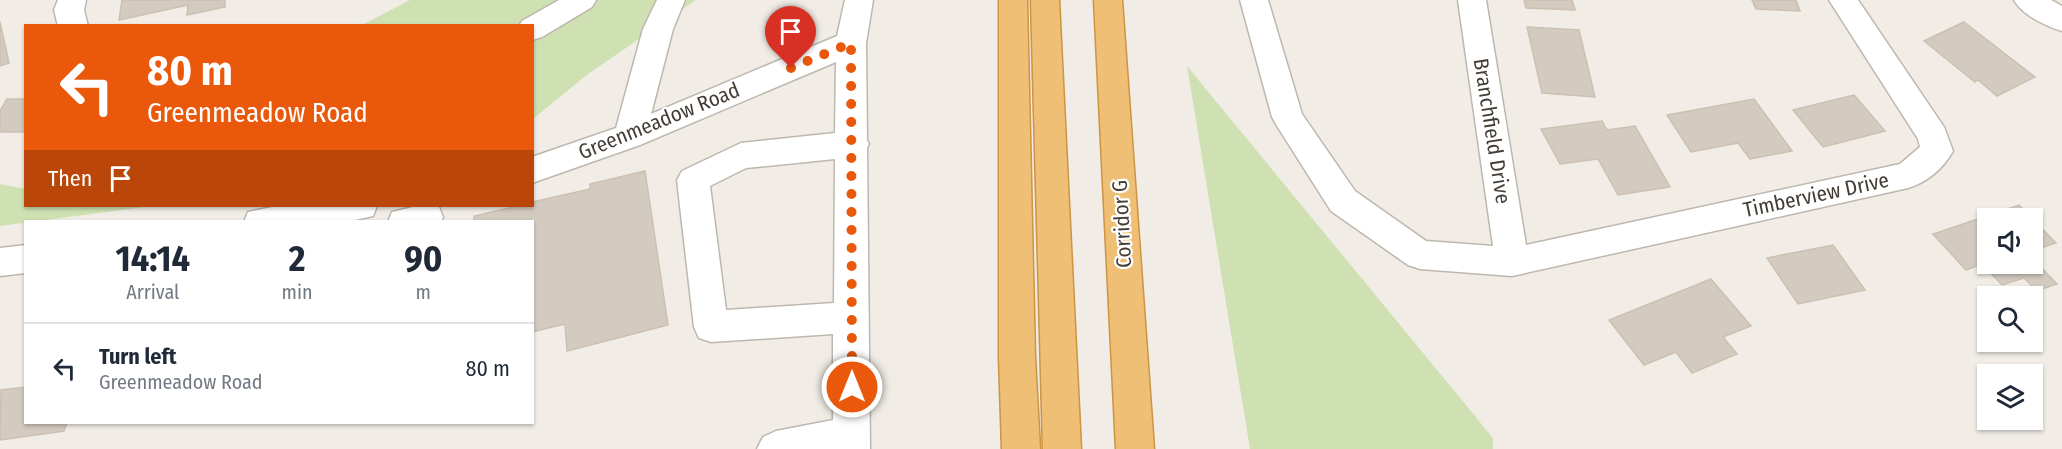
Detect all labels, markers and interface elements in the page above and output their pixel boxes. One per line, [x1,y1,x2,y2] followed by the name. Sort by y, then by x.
[765,6,816,68] pin
[774,15,807,48] icon: arrive
[147,46,233,96] text: 80 m
[48,48,126,126] icon: left
[1468,56,1516,206] street label: Branchfield Drive
[575,77,743,165] street label: Greenmeadow Road
[147,97,368,129] text: Greenmeadow Road
[104,162,137,195] icon: arrive
[48,165,92,192] text: Then
[1741,167,1891,223] street label: Timberview Drive
[1107,179,1137,269] street label: Corridor G
[1977,208,2043,430] map controls
[1977,208,2043,274] button: sound
[116,237,190,281] text: 14:14
[289,237,305,281] text: 2
[404,237,442,281] text: 90
[126,280,179,304] text: Arrival
[282,280,313,304] text: min
[416,280,431,304] text: m
[1977,286,2043,352] button: search
[99,343,177,370] text: Turn left
[48,352,81,385] icon: left
[465,355,510,382] text: 80 m
[820,355,884,419] position arrow
[1977,364,2043,430] button: layers
[99,370,263,394] text: Greenmeadow Road

